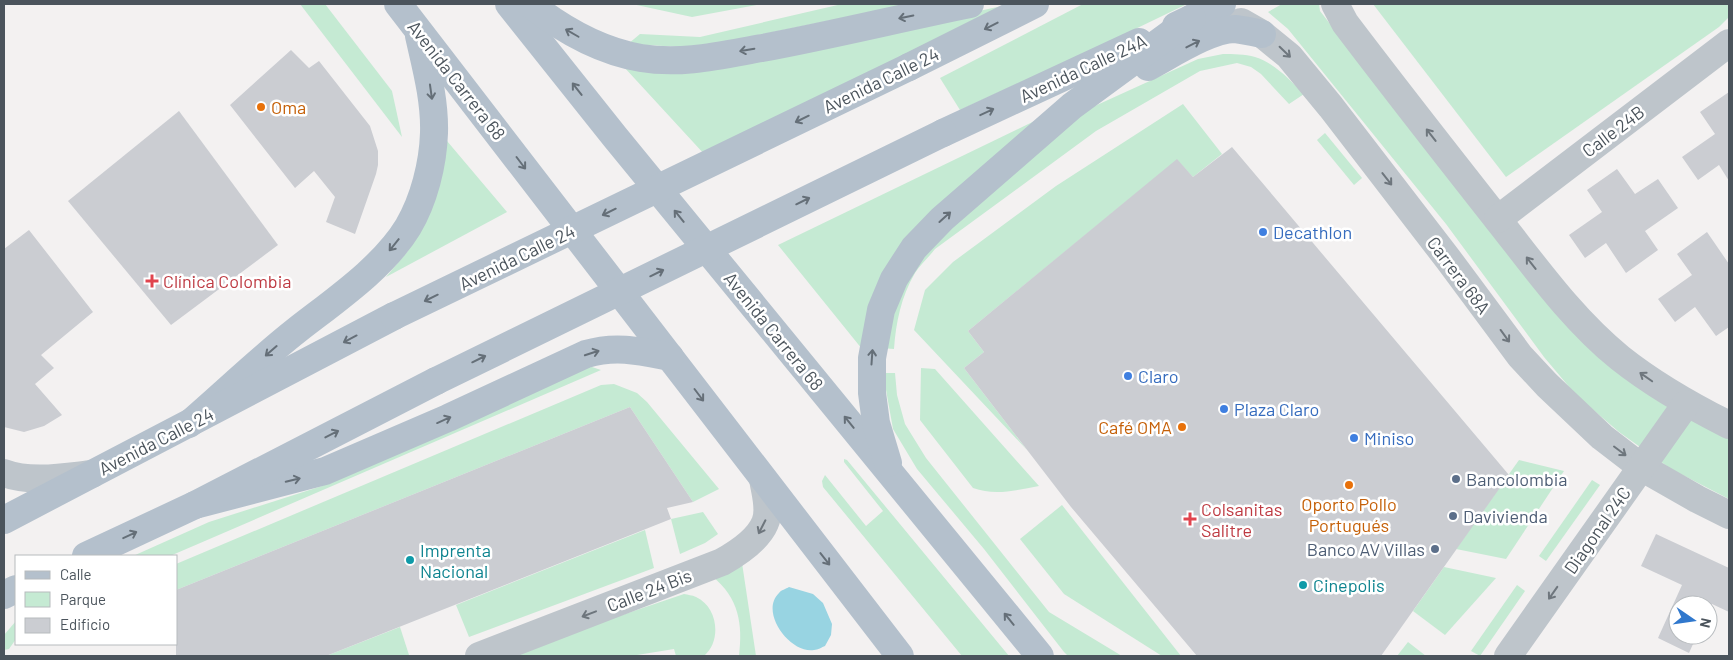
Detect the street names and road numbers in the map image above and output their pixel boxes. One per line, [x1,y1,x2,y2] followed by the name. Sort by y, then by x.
[403,16,511,144] street label: Avenida Carrera 68
[1016,29,1150,107] street label: Avenida Calle 24A
[819,42,943,118] street label: Avenida Calle 24
[1577,100,1649,162] street label: Calle 24B
[455,219,579,295] street label: Avenida Calle 24
[1423,232,1495,318] street label: Carrera 68A
[720,267,828,395] street label: Avenida Carrera 68
[95,403,217,479] street label: Avenida Calle 24
[1559,482,1635,578] street label: Diagonal 24C
[603,564,695,616] street label: Calle 24 Bis

